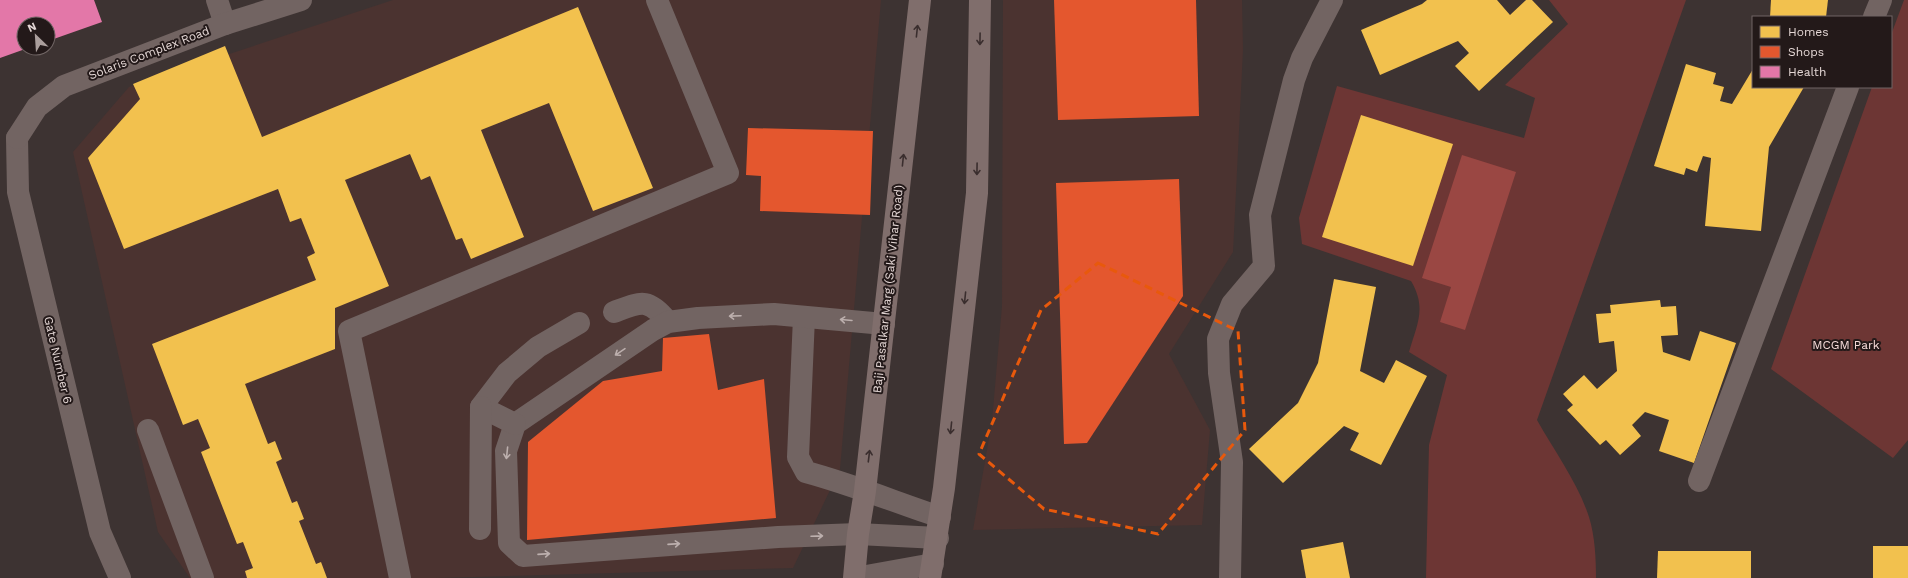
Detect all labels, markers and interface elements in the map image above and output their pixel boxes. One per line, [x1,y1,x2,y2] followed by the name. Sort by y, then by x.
[16,16,56,56] north arrow
[1752,16,1892,88] legend
[26,20,38,35] text: N
[87,23,211,83] street label: Solaris Complex Road
[913,25,921,38] one-way arrow
[1788,25,1829,39] text: Homes
[976,32,984,45] one-way arrow
[1788,45,1824,59] text: Shops
[1788,65,1826,79] text: Health
[899,154,906,167] one-way arrow
[974,162,981,175] one-way arrow
[870,184,906,394] street label: Baji Pasalkar Marg (Saki Vihar Road)
[961,291,969,304] one-way arrow
[729,312,742,320] one-way arrow
[41,315,75,405] street label: Gate Number 6
[839,317,852,324] one-way arrow
[1812,338,1880,352] park label: MCGM Park
[615,348,626,356] one-way arrow
[947,421,955,434] one-way arrow
[503,446,511,459] one-way arrow
[865,450,873,463] one-way arrow
[810,532,823,539] one-way arrow
[667,541,680,548] one-way arrow
[537,550,550,557] one-way arrow

